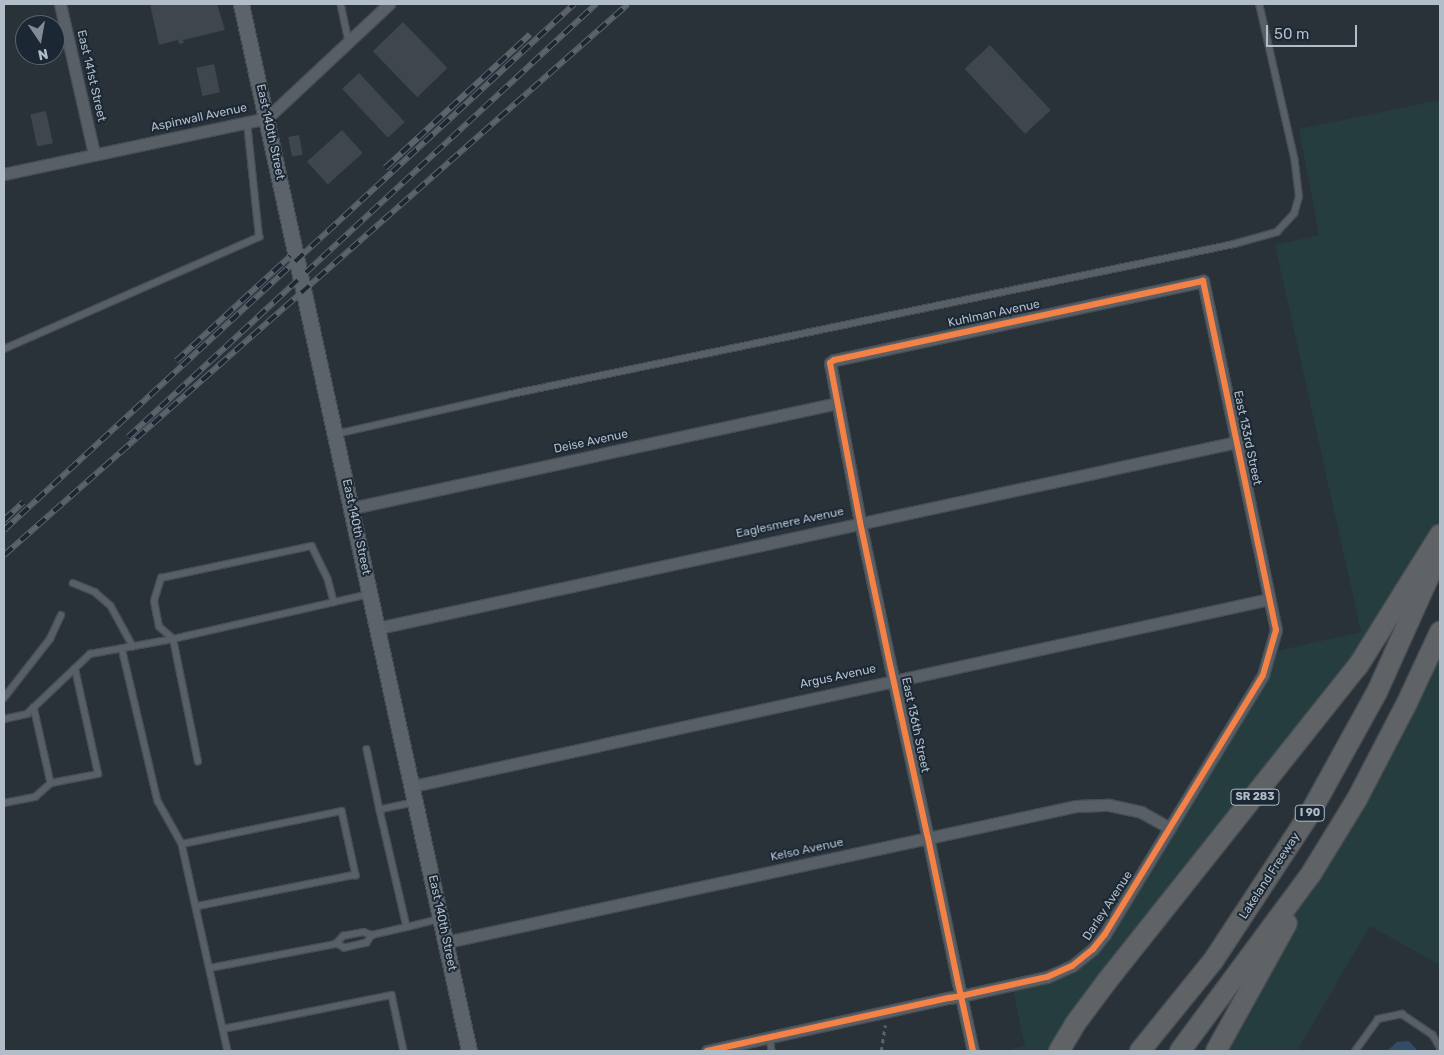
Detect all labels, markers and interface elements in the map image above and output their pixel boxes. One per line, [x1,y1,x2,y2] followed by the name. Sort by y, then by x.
[15,15,65,65] north arrow
[1269,15,1360,47] scale bar
[1274,25,1309,43] text: 50 m
[73,29,109,123] street label: East 141st Street
[36,45,50,64] text: N
[253,83,287,181] street label: East 140th Street
[149,101,249,135] street label: Aspinwall Avenue
[947,297,1041,331] street label: Kuhlman Avenue
[1230,389,1264,487] street label: East 133rd Street
[552,427,630,457] street label: Deise Avenue
[339,478,373,576] street label: East 140th Street
[735,504,845,542] street label: Eaglesmere Avenue
[798,662,878,692] street label: Argus Avenue
[898,676,932,774] street label: East 136th Street
[1230,789,1280,806] road number: SR 283
[1294,804,1326,821] road number: I 90
[1237,830,1303,922] street label: Lakeland Freeway
[769,835,845,865] street label: Kelso Avenue
[1080,868,1136,944] street label: Darley Avenue
[425,874,459,972] street label: East 140th Street

